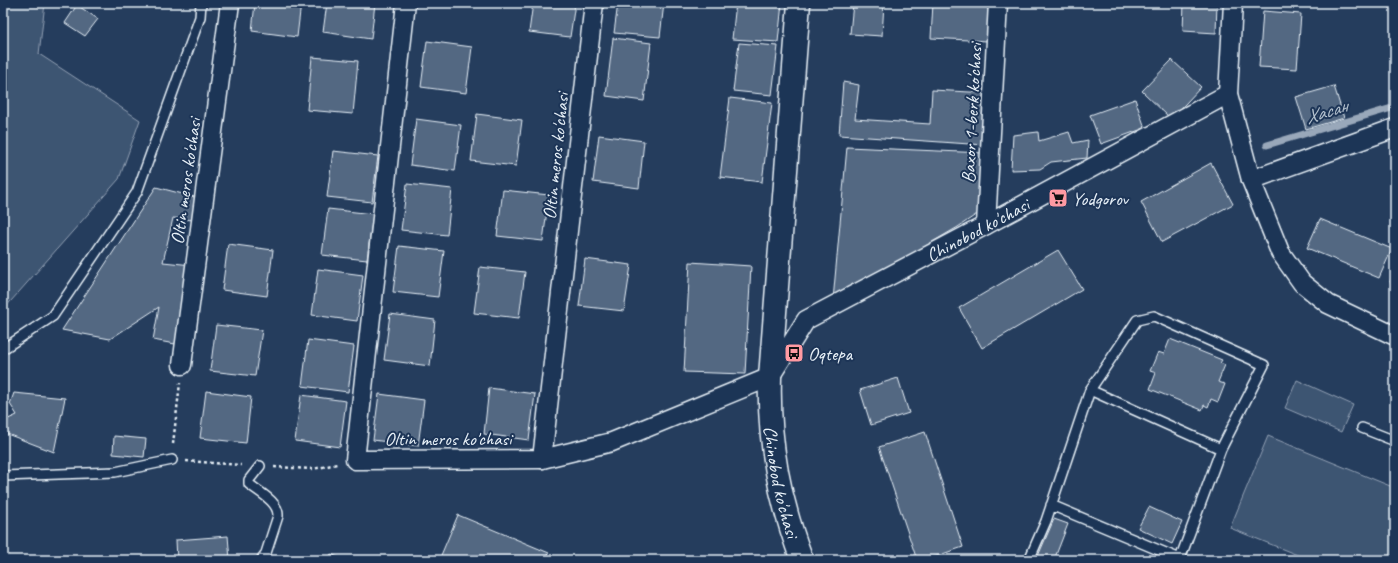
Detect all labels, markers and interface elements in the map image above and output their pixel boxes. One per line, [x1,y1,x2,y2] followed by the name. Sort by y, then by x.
[956,40,988,184] street label: Baxor 1-berk ko'chasi
[537,89,575,221] street label: Oltin meros ko'chasi
[1302,92,1353,130] water label: Хасан
[165,114,207,246] street label: Oltin meros ko'chasi
[1047,187,1069,209] supermarket icon: Yodgorov
[1072,187,1130,211] place label: Yodgorov
[922,192,1036,267] street label: Chinobod ko'chasi
[783,342,805,364] bus stop icon: Oqtepa
[808,342,853,366] place label: Oqtepa
[758,425,805,543] street label: Chinobod ko'chasi
[384,427,514,451] street label: Oltin meros ko'chasi

